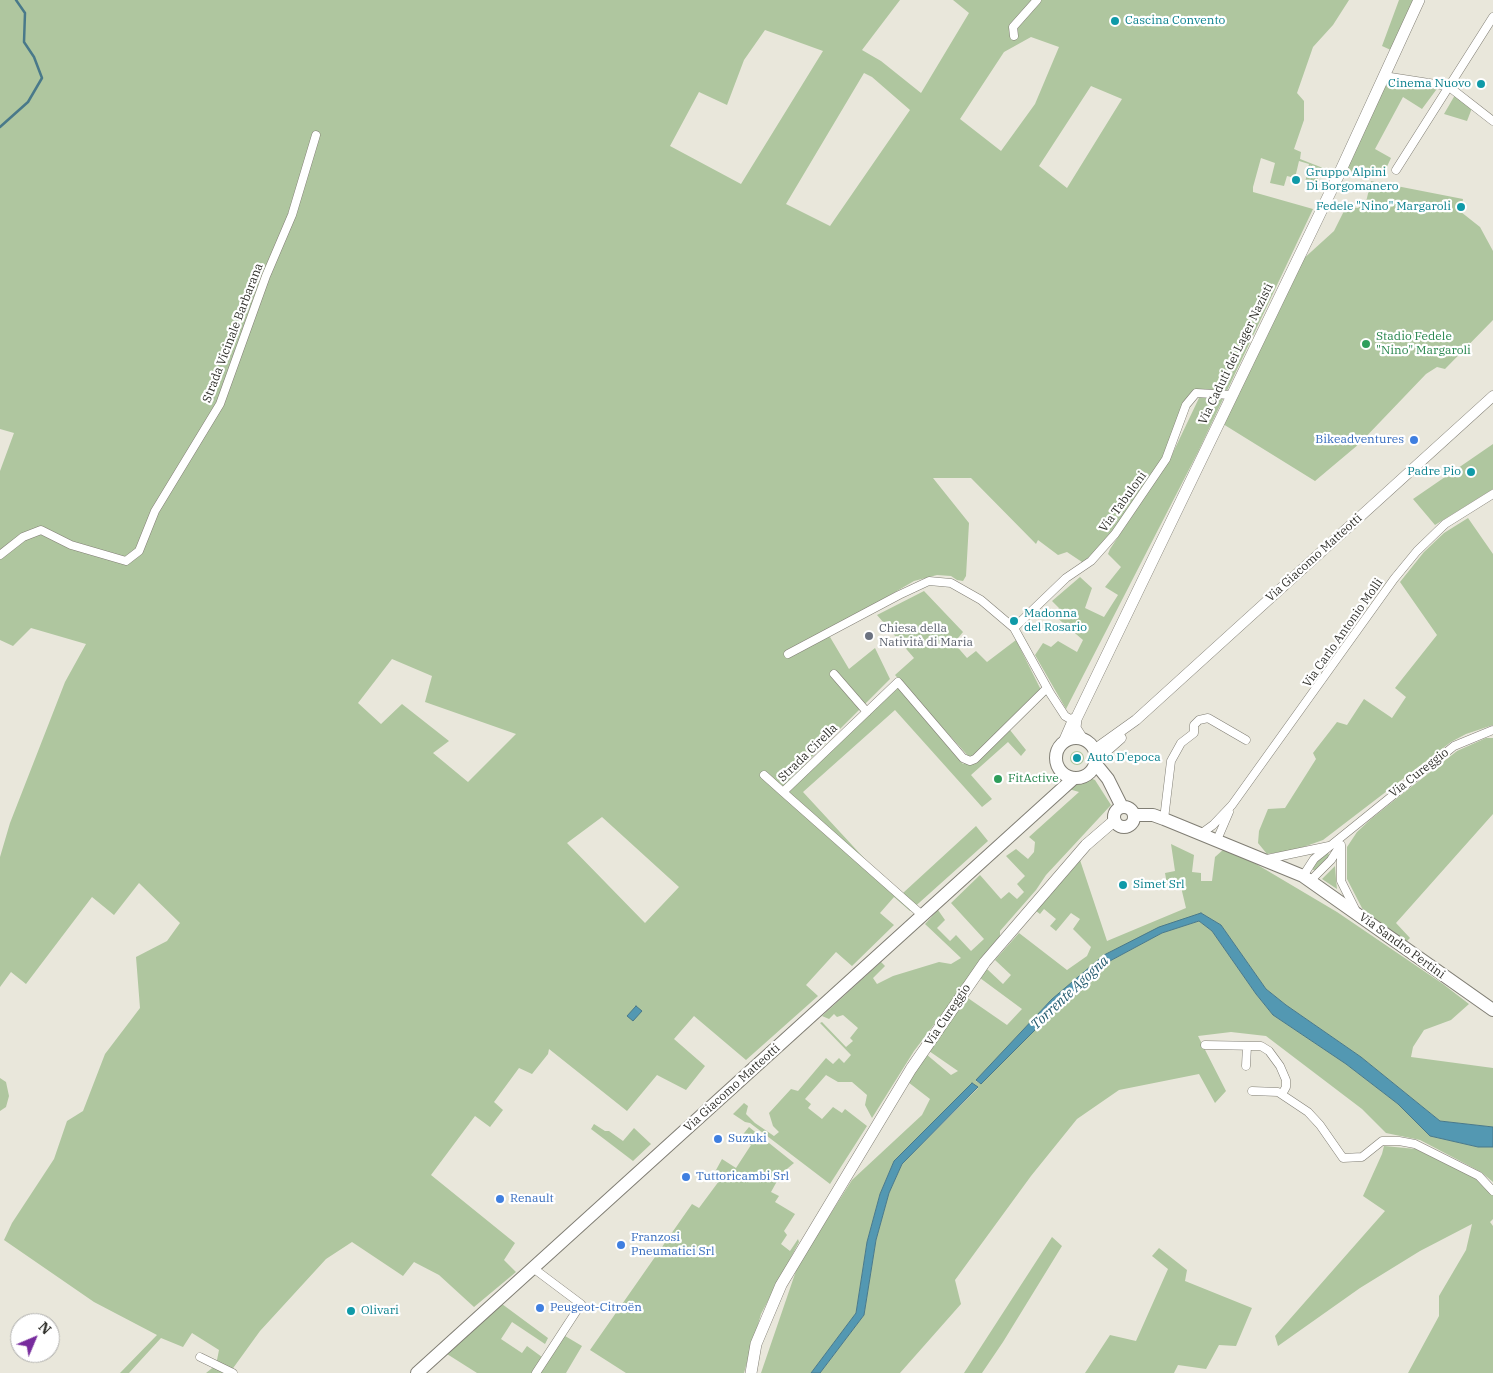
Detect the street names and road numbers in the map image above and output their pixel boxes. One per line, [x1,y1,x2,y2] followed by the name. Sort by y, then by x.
[200,261,266,405] street label: Strada Vicinale Barbarana
[1196,281,1276,427] street label: Via Caduti dei Lager Nazisti
[1096,469,1150,535] street label: Via Tabuloni
[1263,511,1365,605] street label: Via Giacomo Matteotti
[1300,576,1386,690] street label: Via Carlo Antonio Molli
[775,721,841,785] street label: Strada Cirella
[1386,745,1452,801] street label: Via Cureggio
[1356,910,1448,982] street label: Via Sandro Pertini
[922,981,974,1049] street label: Via Cureggio
[681,1041,783,1135] street label: Via Giacomo Matteotti

